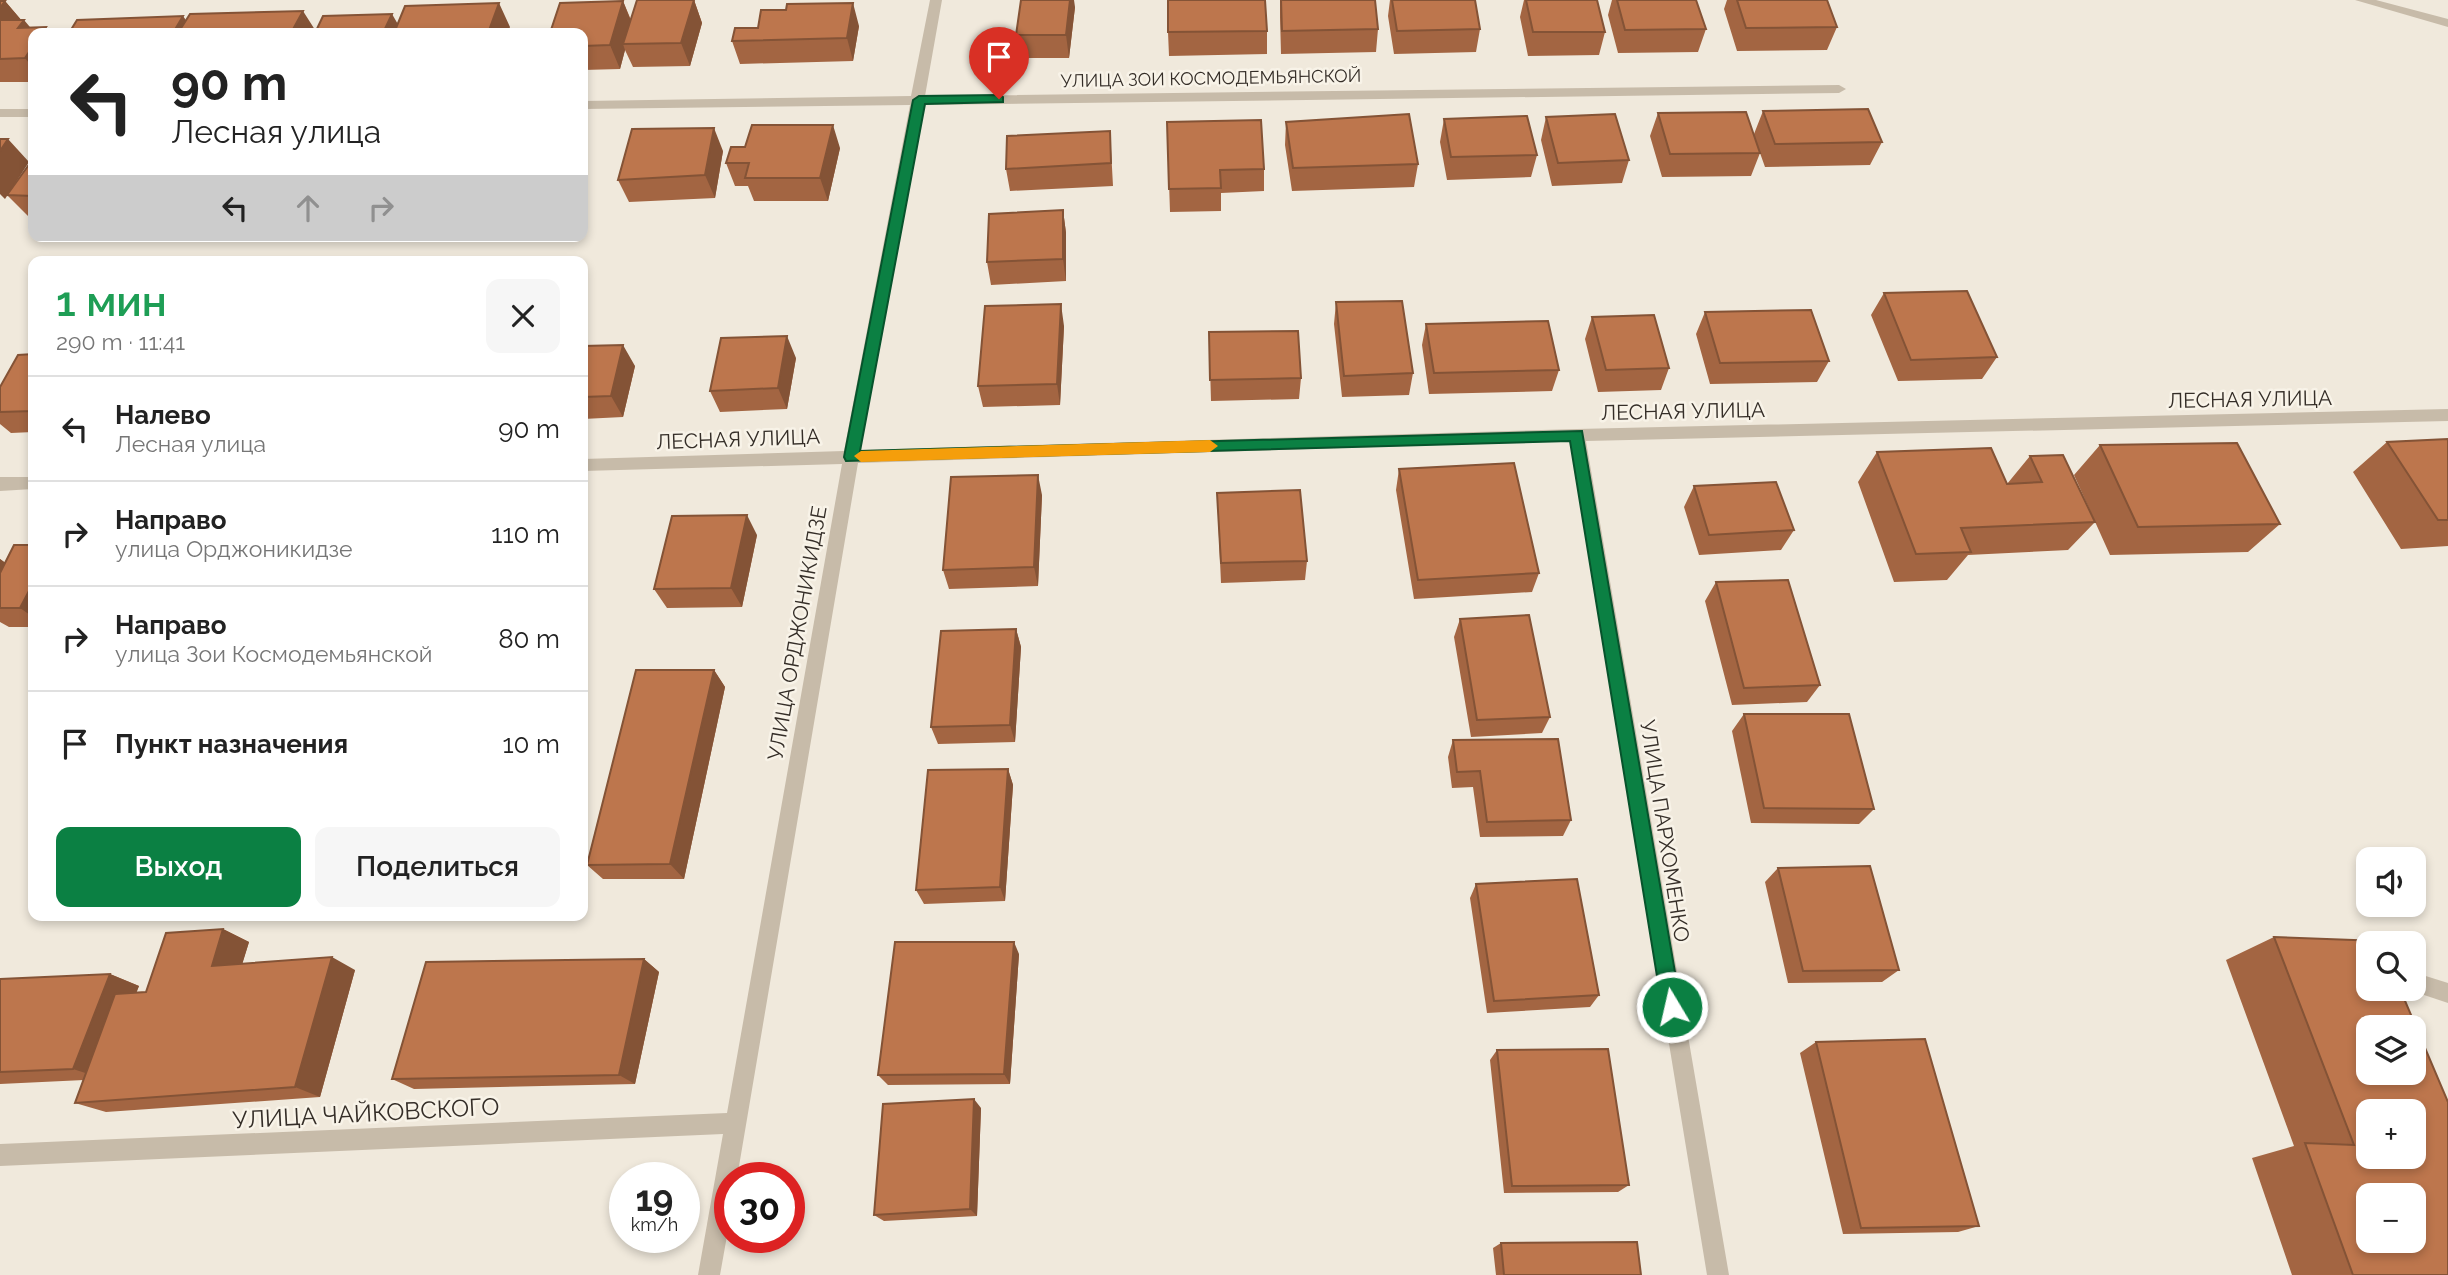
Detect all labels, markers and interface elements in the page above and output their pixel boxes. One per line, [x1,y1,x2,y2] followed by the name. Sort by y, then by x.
[969,27,1029,99] pin
[980,38,1018,76] icon: arrive
[171,54,287,111] text: 90 m
[56,56,147,147] icon: left
[1060,65,1362,91] street label: УЛИЦА ЗОИ КОСМОДЕМЬЯНСКОЙ
[171,113,381,150] text: Лесная улица
[216,189,254,227] icon: left
[289,189,327,227] icon: ahead
[362,189,400,227] icon: right
[56,277,167,326] text: 1 мин
[486,279,560,353] button: close
[56,328,185,355] text: 290 m · 11:41
[2168,385,2332,413] street label: ЛЕСНАЯ УЛИЦА
[1601,397,1765,425] street label: ЛЕСНАЯ УЛИЦА
[115,400,211,430] text: Налево
[56,410,94,448] icon: left
[498,414,560,444] text: 90 m
[655,424,821,454] street label: ЛЕСНАЯ УЛИЦА
[115,430,266,457] text: Лесная улица
[762,504,832,762] street label: УЛИЦА ОРДЖОНИКИДЗЕ
[115,505,226,535] text: Направо
[56,515,94,553] icon: right
[491,519,560,549] text: 110 m
[115,535,353,562] text: улица Орджоникидзе
[115,610,226,640] text: Направо
[56,620,94,658] icon: right
[498,624,560,654] text: 80 m
[115,640,433,667] text: улица Зои Космодемьянской
[1635,718,1695,944] street label: УЛИЦА ПАРХОМЕНКО
[56,725,94,763] icon: arrive
[115,729,348,759] text: Пункт назначения
[502,729,560,759] text: 10 m
[56,827,301,907] button: Выход
[315,827,560,907] button: Поделиться
[2356,847,2426,1253] map controls
[2356,847,2426,917] button: sound
[2356,931,2426,1001] button: search
[1635,970,1709,1044] position arrow
[2356,1015,2426,1085] button: layers
[232,1092,500,1134] street label: УЛИЦА ЧАЙКОВСКОГО
[2356,1099,2426,1169] button: +
[714,1162,805,1253] speed limit sign: 30
[636,1178,673,1219] text: 19
[2356,1183,2426,1253] button: −
[631,1214,678,1235] text: km/h

